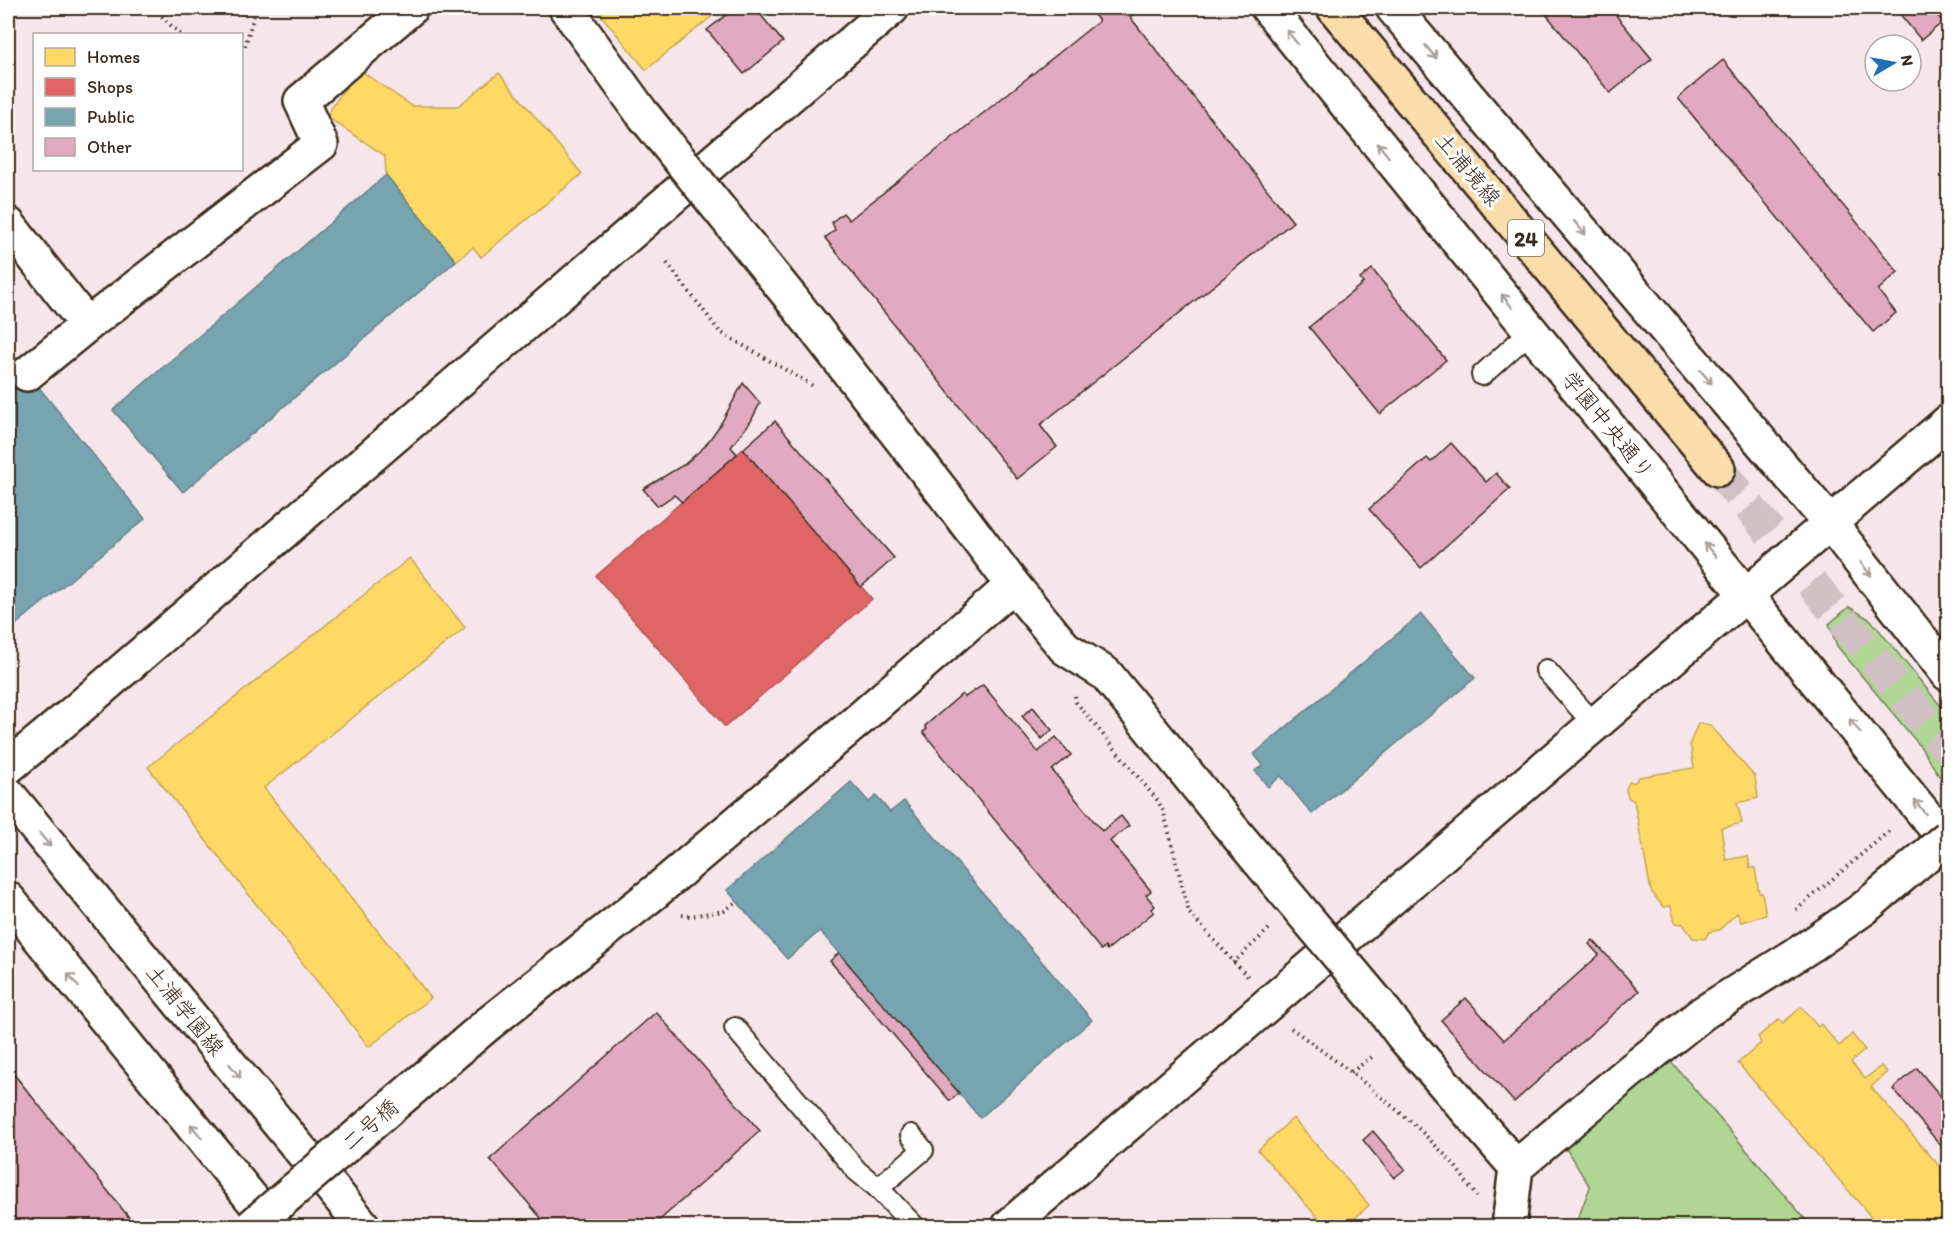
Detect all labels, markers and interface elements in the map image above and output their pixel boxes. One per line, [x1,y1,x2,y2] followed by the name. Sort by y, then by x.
[1285,29,1298,45] one-way arrow
[33,33,243,171] legend
[1863,33,1923,93] north arrow
[1424,44,1438,59] one-way arrow
[87,46,140,68] text: Homes
[1897,54,1918,67] text: N
[87,76,133,98] text: Shops
[87,106,135,128] text: Public
[1429,127,1507,211] street label: 土浦境線
[87,136,133,158] text: Other
[1377,142,1390,158] one-way arrow
[1508,220,1544,256] road number: 24
[1573,220,1587,235] one-way arrow
[1500,293,1513,309] one-way arrow
[1556,365,1660,485] street label: 学園中央通り
[1699,369,1713,384] one-way arrow
[1703,542,1716,558] one-way arrow
[1860,561,1873,577] one-way arrow
[1848,718,1861,734] one-way arrow
[1914,799,1927,815] one-way arrow
[38,832,51,848] one-way arrow
[140,959,230,1061] street label: 土浦学園線
[66,972,79,988] one-way arrow
[229,1063,242,1079] one-way arrow
[336,1093,404,1157] street label: 二号橋
[189,1123,202,1139] one-way arrow

